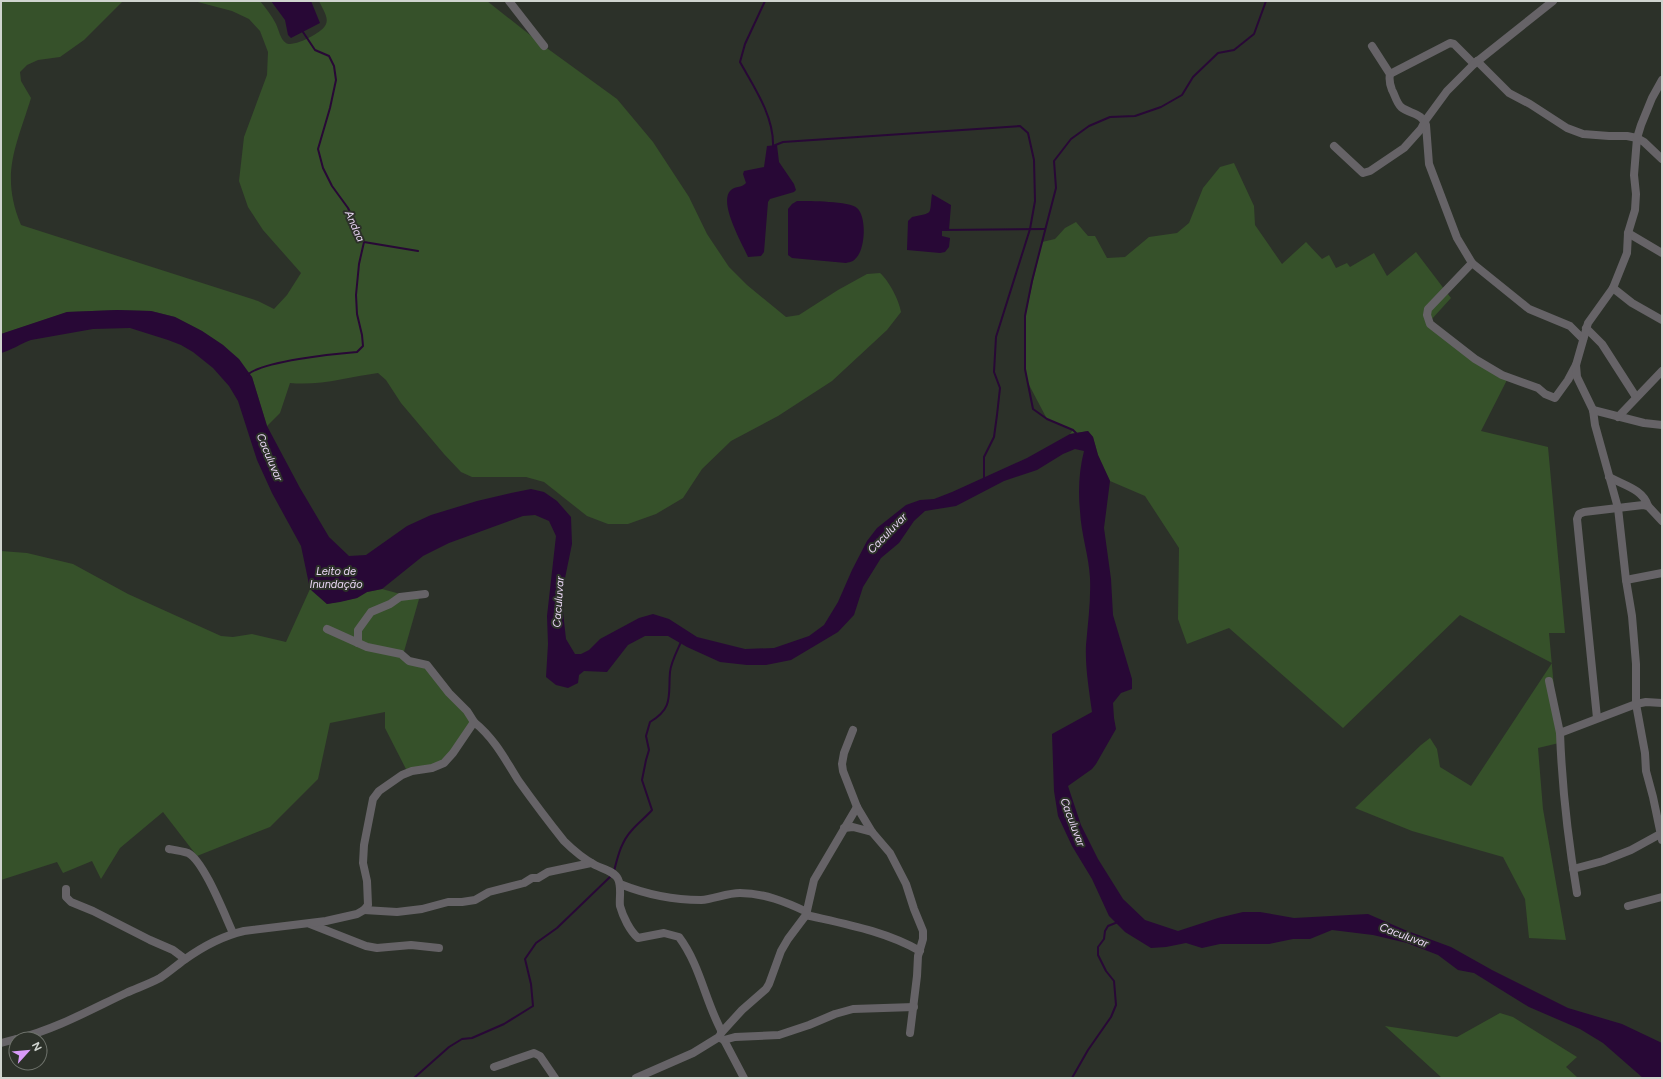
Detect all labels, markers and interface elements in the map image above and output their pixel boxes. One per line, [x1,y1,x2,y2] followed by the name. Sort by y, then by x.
[341,208,367,244] water label: Andaa
[254,431,286,484] water label: Caculuvar
[865,510,911,556] water label: Caculuvar
[309,565,363,591] water label: Leito de Inundação
[550,575,567,628] water label: Caculuvar
[1057,796,1088,849] water label: Caculuvar
[1378,921,1431,951] water label: Caculuvar
[8,1031,48,1071] north arrow
[29,1040,44,1053] text: N

